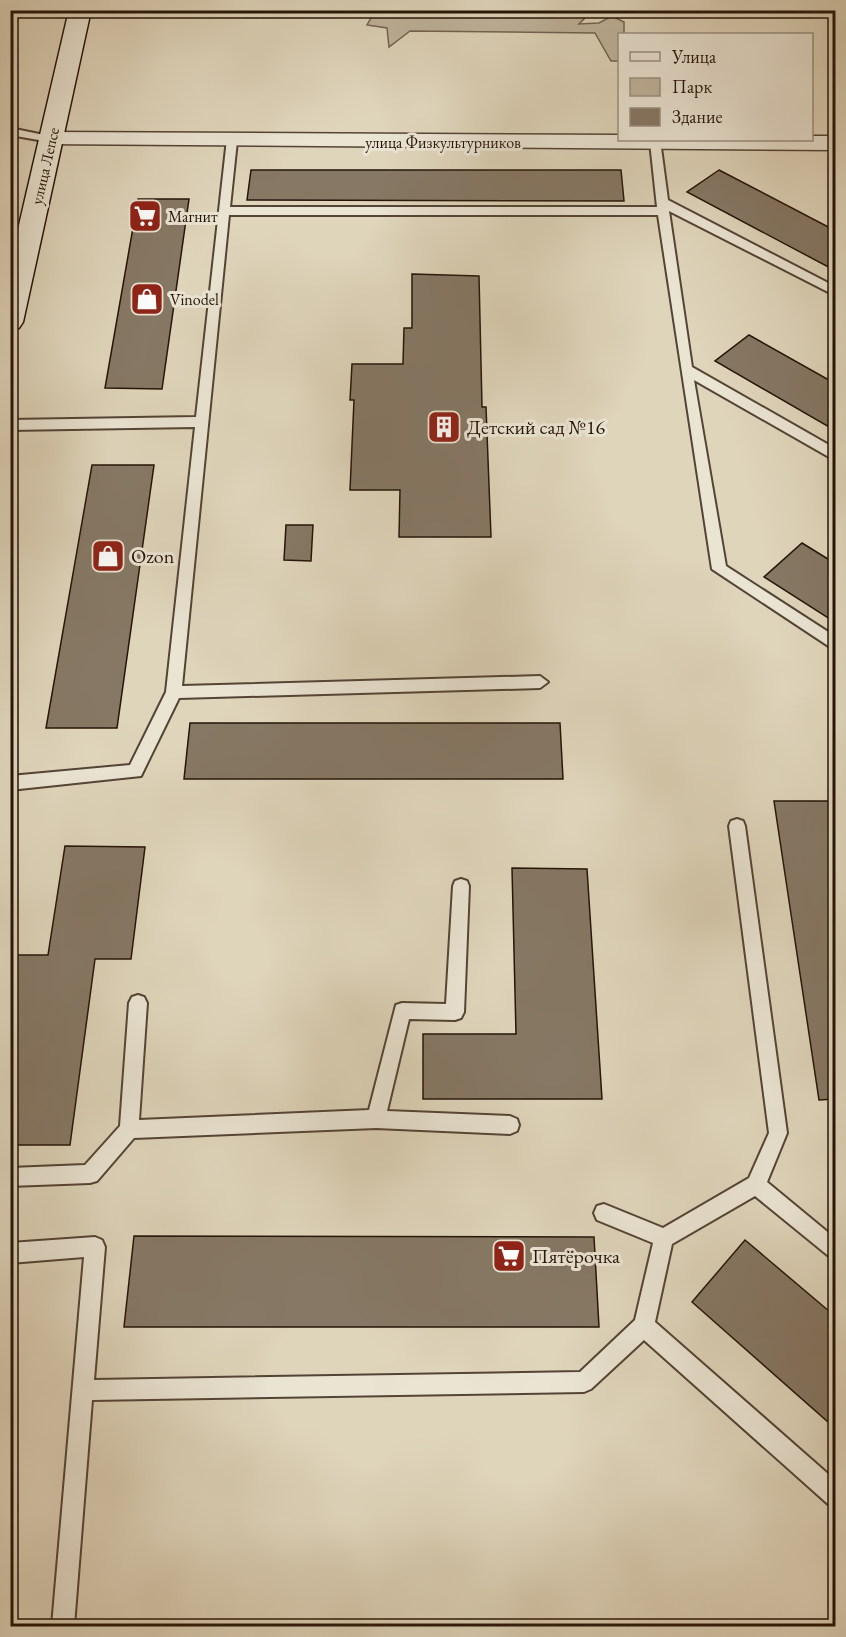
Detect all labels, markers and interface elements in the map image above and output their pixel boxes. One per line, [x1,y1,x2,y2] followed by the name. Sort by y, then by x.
[618,33,813,141] legend
[671,45,717,68] text: Улица
[672,75,712,98] text: Парк
[672,105,722,128] text: Здание
[26,125,64,207] street label: улица Лепсе
[365,132,521,153] street label: улица Физкультурников
[127,198,163,234] supermarket icon: Магнит
[168,206,218,227] place label: Магнит
[129,281,165,317] shop icon: Vinodel
[170,289,219,310] place label: Vinodel
[426,409,462,445] building icon: Детский сад №16
[467,414,605,440] place label: Детский сад №16
[90,538,126,574] shop icon: Ozon
[131,543,175,569] place label: Ozon
[491,1238,527,1274] supermarket icon: Пятёрочка
[532,1243,620,1269] place label: Пятёрочка

